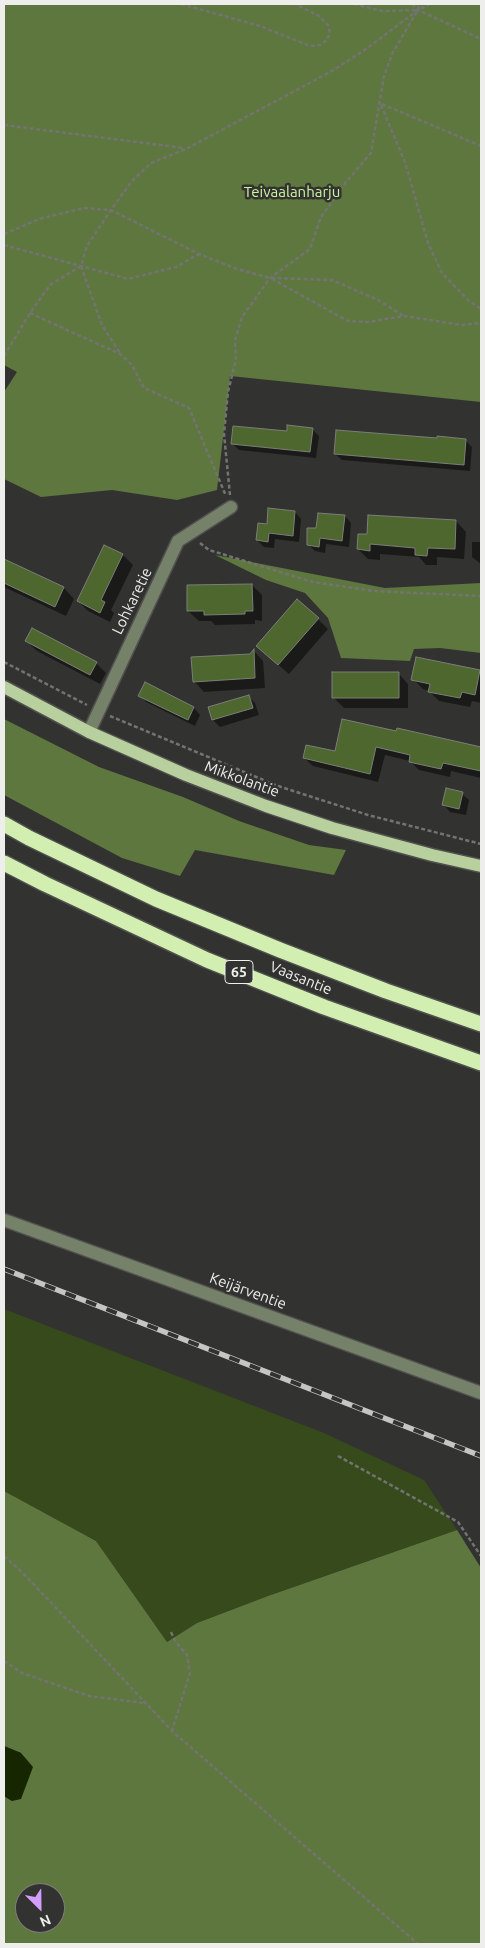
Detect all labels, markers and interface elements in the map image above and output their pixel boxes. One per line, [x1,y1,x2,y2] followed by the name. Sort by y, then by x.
[244,183,340,201] park label: Teivaalanharju
[108,565,156,637] street label: Lohkaretie
[202,757,282,801] street label: Mikkolantie
[267,957,335,999] street label: Vaasantie
[225,960,253,984] road number: 65
[207,1269,289,1313] street label: Keijärventie
[15,1883,65,1933] north arrow
[38,1911,53,1930] text: N

